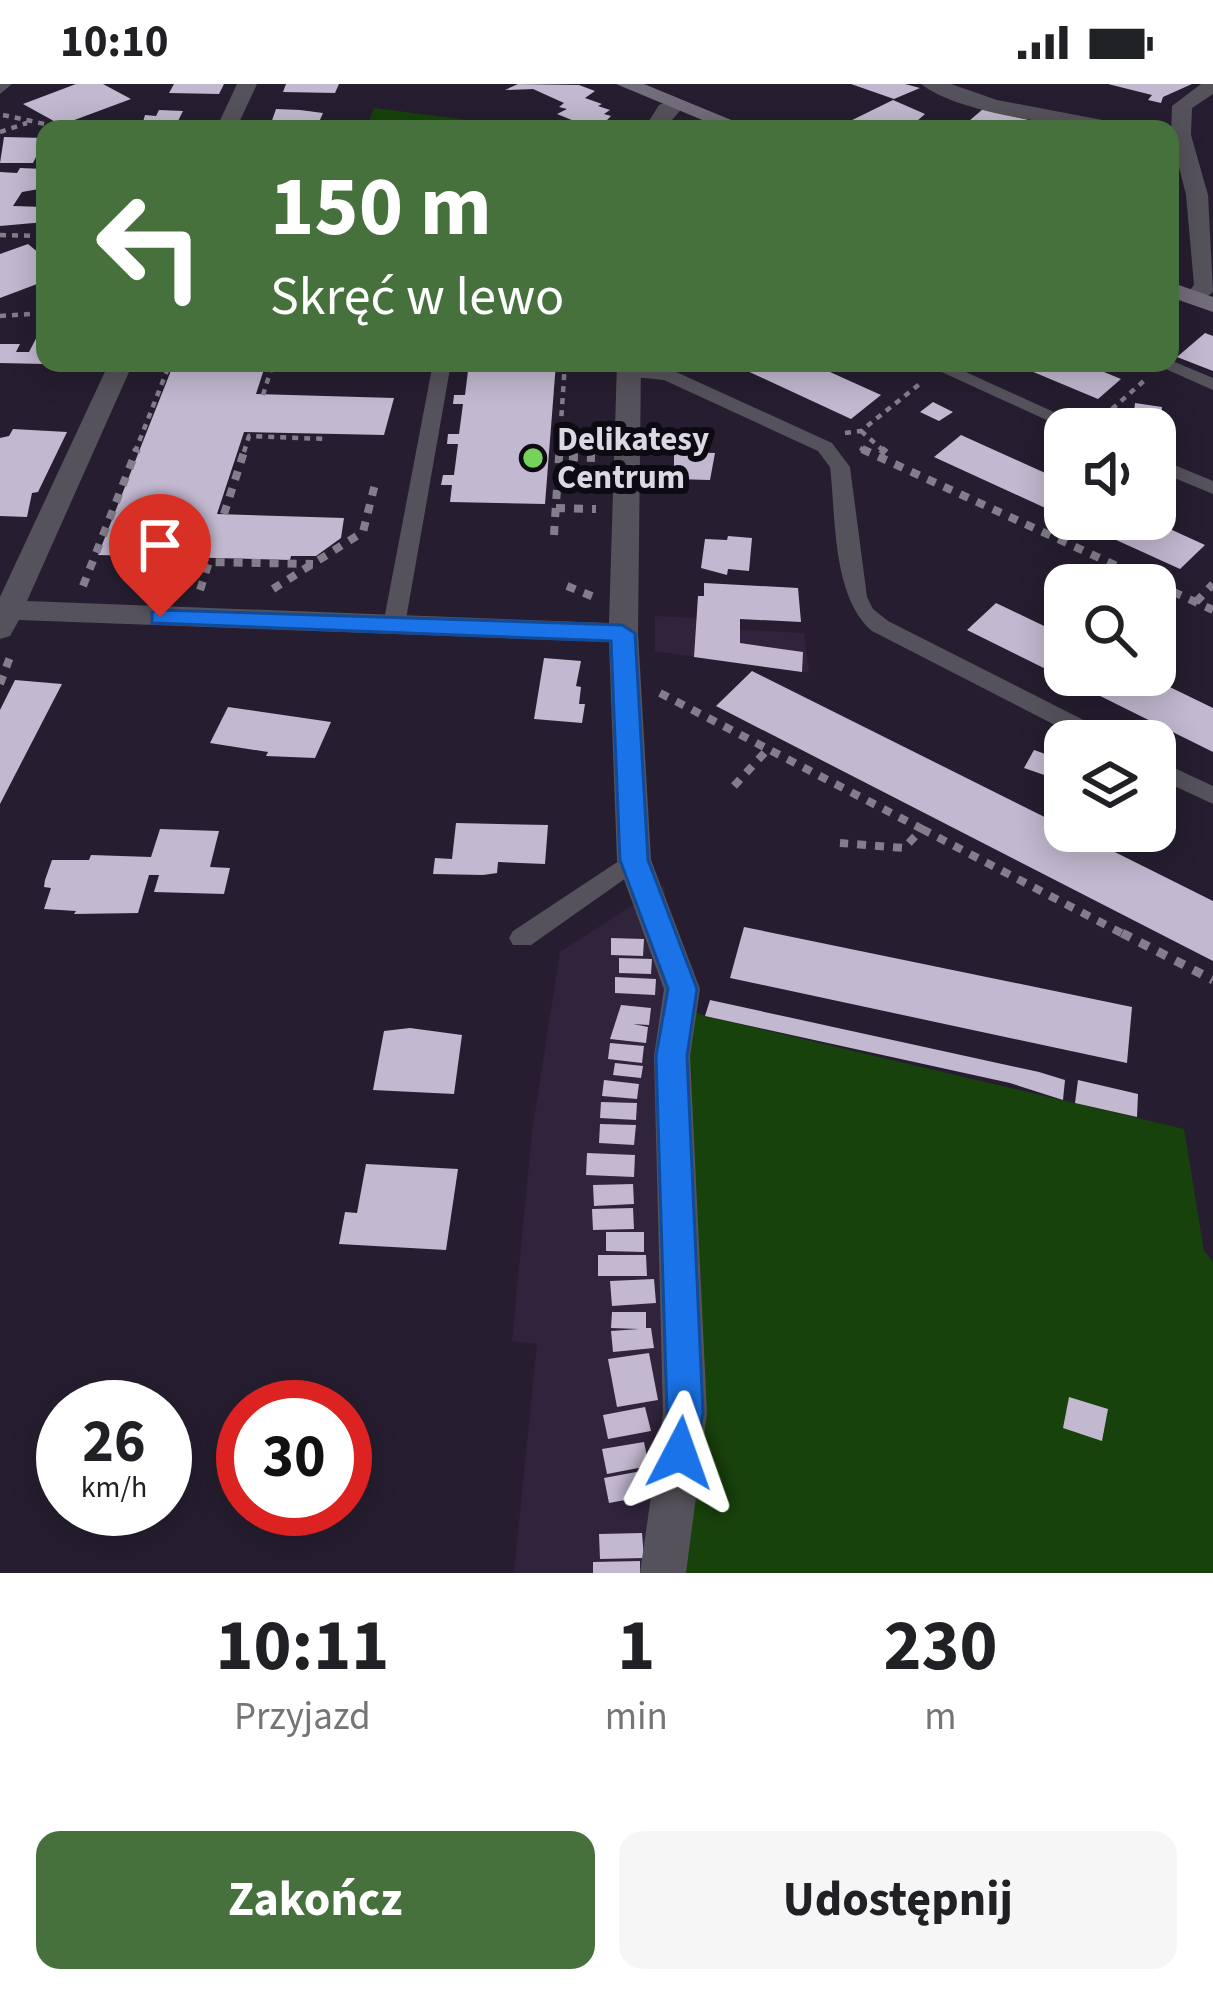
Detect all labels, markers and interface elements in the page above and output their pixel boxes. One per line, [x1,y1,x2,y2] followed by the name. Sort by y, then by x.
[60,10,169,74] text: 10:10
[270,148,492,268] text: 150 m
[72,168,228,324] icon: left
[270,259,564,336] text: Skręć w lewo
[1044,408,1176,852] map controls
[1044,408,1176,540] button: sound
[557,416,709,501] place label: Delikatesy Centrum
[520,445,546,471] marker: Delikatesy Centrum
[109,494,211,617] pin
[127,512,193,578] icon: arrive
[1044,564,1176,696] button: search
[1044,720,1176,852] button: layers
[216,1380,372,1536] speed limit sign: 30
[617,1390,743,1516] position arrow
[82,1400,146,1485] text: 26
[81,1466,147,1509] text: km/h
[216,1595,389,1698] text: 10:11
[617,1595,655,1698] text: 1
[883,1595,998,1698] text: 230
[234,1689,371,1745] text: Przyjazd
[605,1689,668,1745] text: min
[924,1689,957,1745] text: m
[36,1831,595,1969] button: Zakończ
[619,1831,1177,1969] button: Udostępnij

